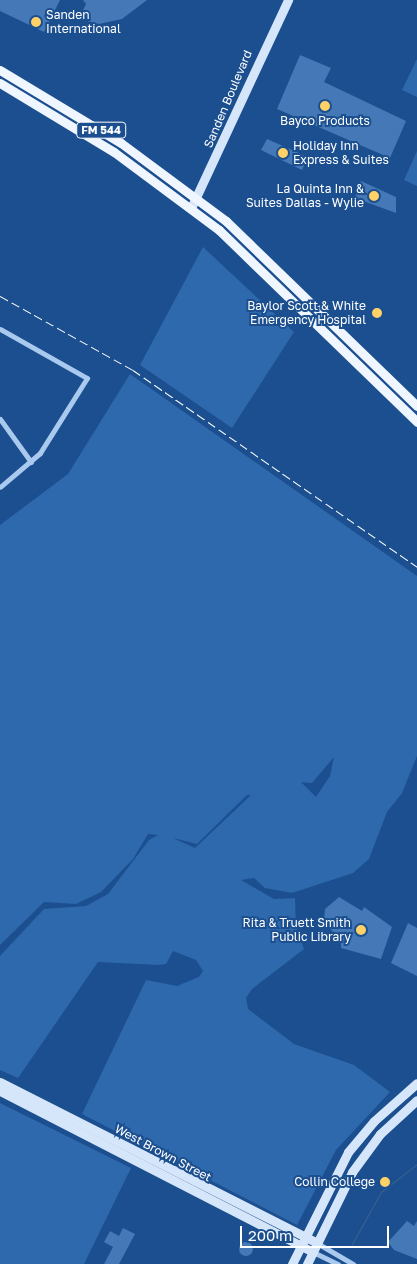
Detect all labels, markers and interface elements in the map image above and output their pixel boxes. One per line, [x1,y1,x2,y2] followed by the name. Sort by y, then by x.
[46,8,121,36] place label: Sanden International
[30,16,42,28] marker: Sanden International
[201,48,255,150] street label: Sanden Boulevard
[319,100,331,112] marker: Bayco Products
[280,114,370,128] place label: Bayco Products
[76,122,126,138] road number: FM 544
[293,139,389,167] place label: Holiday Inn Express & Suites
[277,147,289,159] marker: Holiday Inn Express & Suites
[246,182,364,210] place label: La Quinta Inn & Suites Dallas - Wylie
[368,190,380,202] marker: La Quinta Inn & Suites Dallas - Wylie
[247,299,366,327] place label: Baylor Scott & White Emergency Hospital
[370,306,384,320] marker: Baylor Scott & White Emergency Hospital
[243,916,351,944] place label: Rita & Truett Smith Public Library
[355,924,367,936] marker: Rita & Truett Smith Public Library
[112,1121,214,1185] street label: West Brown Street
[294,1175,375,1189] place label: Collin College
[379,1176,391,1188] marker: Collin College
[242,1216,391,1248] scale bar
[248,1226,292,1244] text: 200 m

